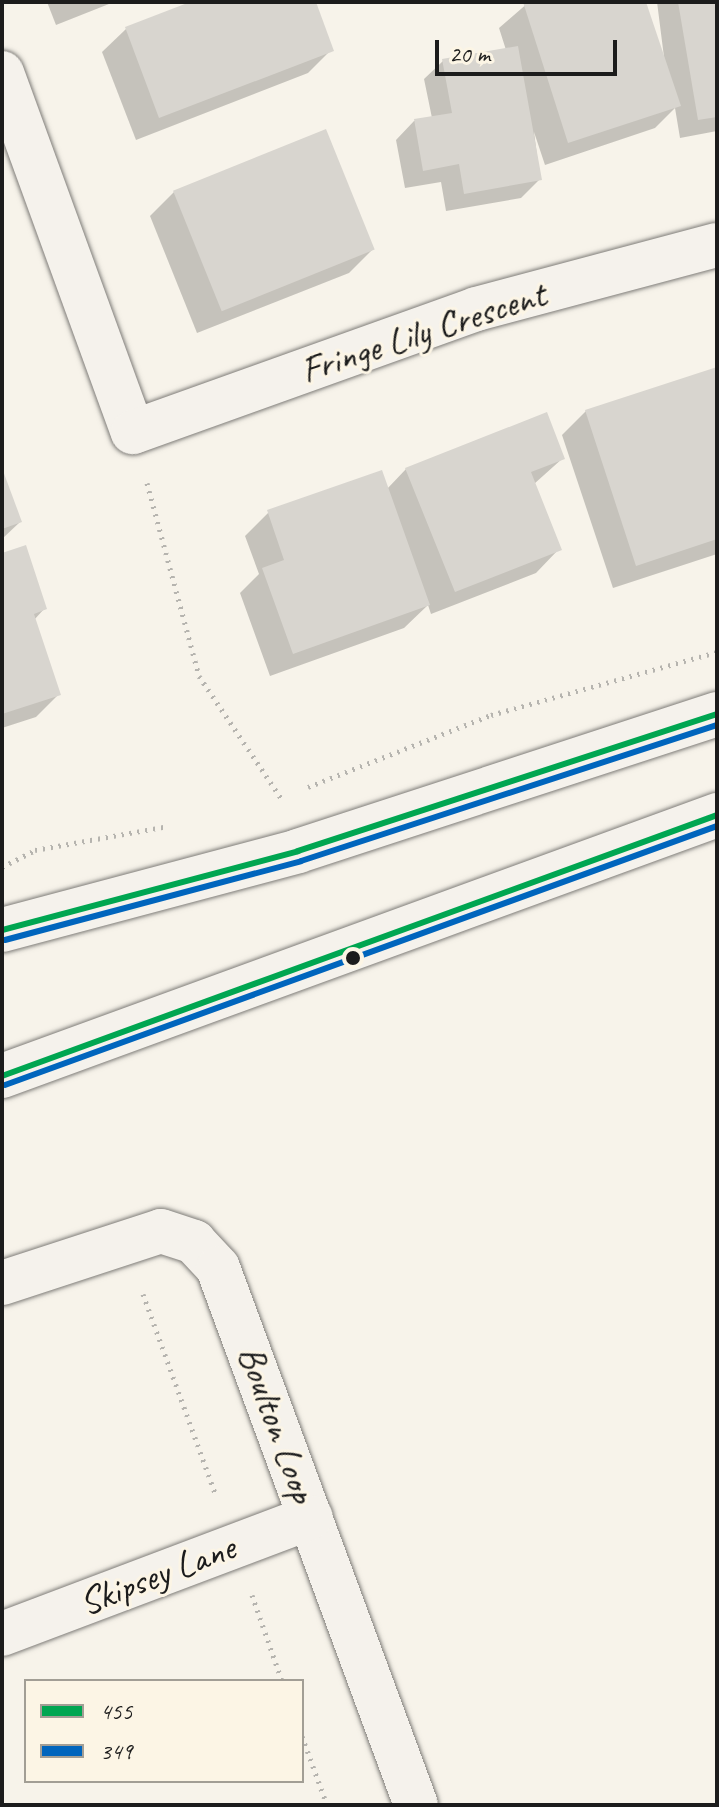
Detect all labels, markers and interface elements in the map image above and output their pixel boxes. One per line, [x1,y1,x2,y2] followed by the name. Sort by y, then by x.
[439,24,621,74] scale bar
[449,39,490,69] text: 20 m
[295,271,551,393] street label: Fringe Lily Crescent
[345,950,361,966] unlabelled marker
[228,1339,326,1509] street label: Boulton Loop
[72,1524,242,1626] street label: Skipsey Lane
[24,1679,304,1783] legend
[100,1696,132,1726] text: 455
[100,1736,132,1766] text: 349

